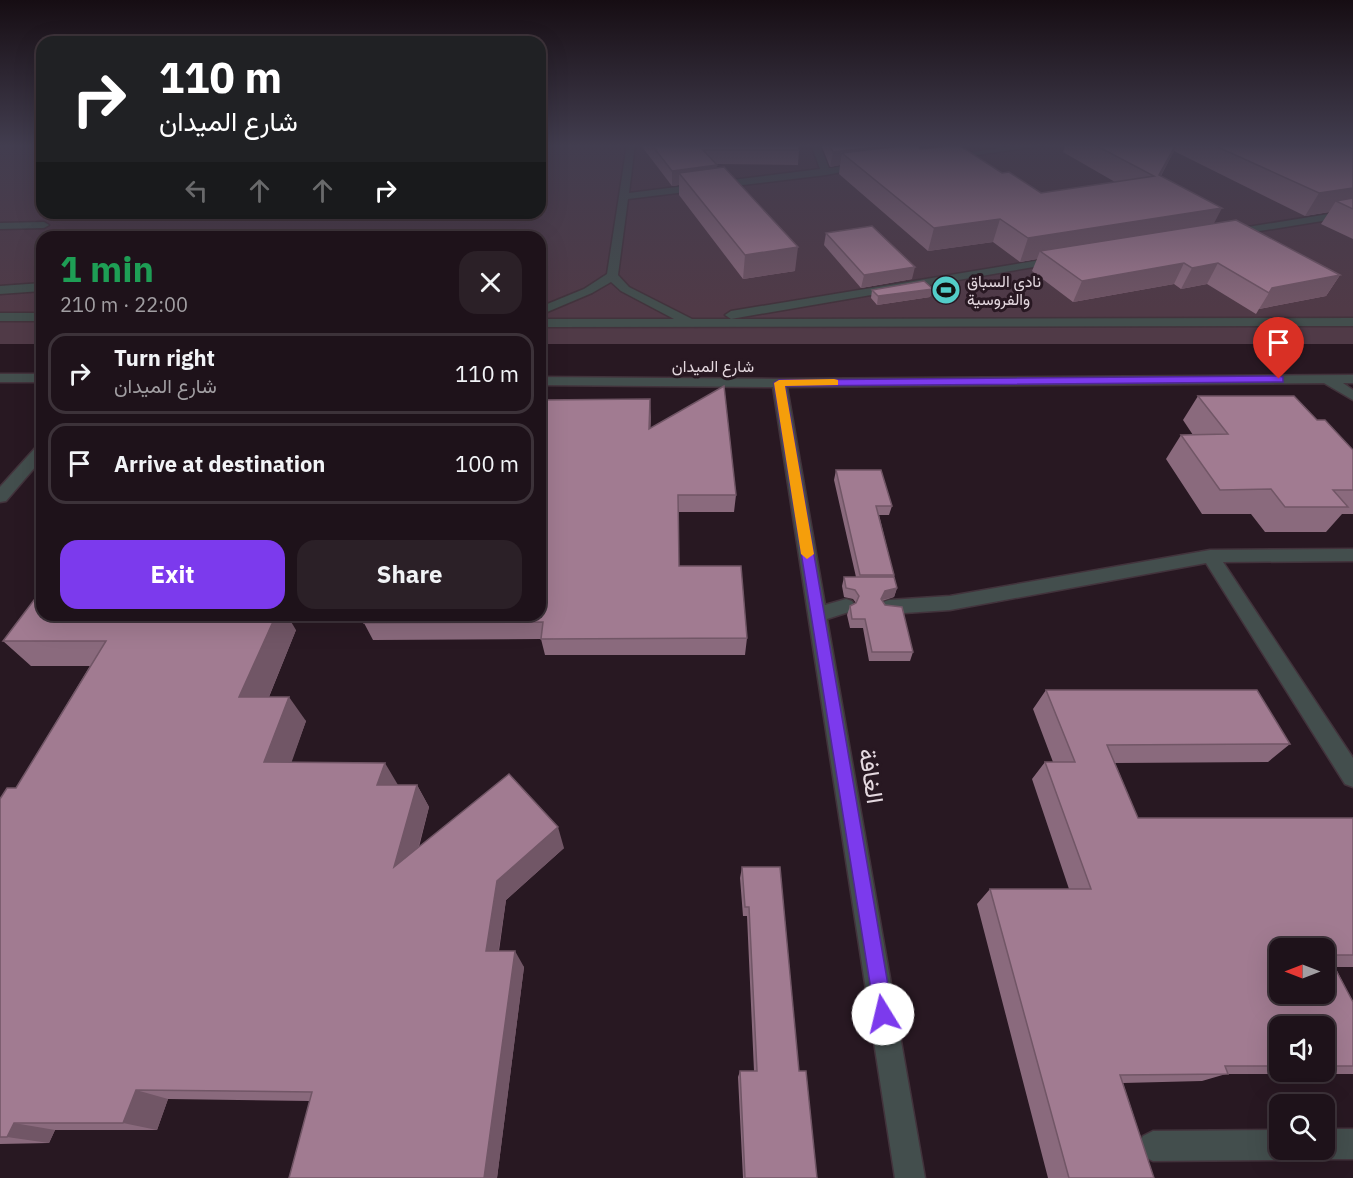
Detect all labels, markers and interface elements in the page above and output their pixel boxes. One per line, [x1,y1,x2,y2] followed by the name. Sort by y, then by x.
[159,50,282,105] text: 110 m
[60,60,138,138] icon: right
[159,103,298,138] text: شارع الميدان
[180,174,213,207] icon: left
[243,174,276,207] icon: ahead
[306,174,339,207] icon: ahead
[369,174,402,207] icon: right
[60,245,154,292] text: 1 min
[459,251,522,314] button: close
[967,271,1041,310] place label: نادي السباق والفروسية
[930,274,962,306] sports icon: نادي السباق والفروسية
[60,291,188,318] text: 210 m · 22:00
[1253,317,1304,379] pin
[1262,326,1295,359] icon: arrive
[114,343,215,372] text: Turn right
[672,356,754,378] street label: شارع الميدان
[63,357,96,390] icon: right
[455,359,519,388] text: 110 m
[114,372,217,399] text: شارع الميدان
[63,447,96,480] icon: arrive
[114,449,325,478] text: Arrive at destination
[455,449,519,478] text: 100 m
[60,540,285,609] button: Exit
[297,540,522,609] button: Share
[852,746,892,806] street label: الغافة
[1269,938,1335,1004] north arrow
[1269,938,1335,1160] map controls
[851,982,915,1046] position arrow
[1269,1016,1335,1082] button: sound
[1269,1094,1335,1160] button: search

